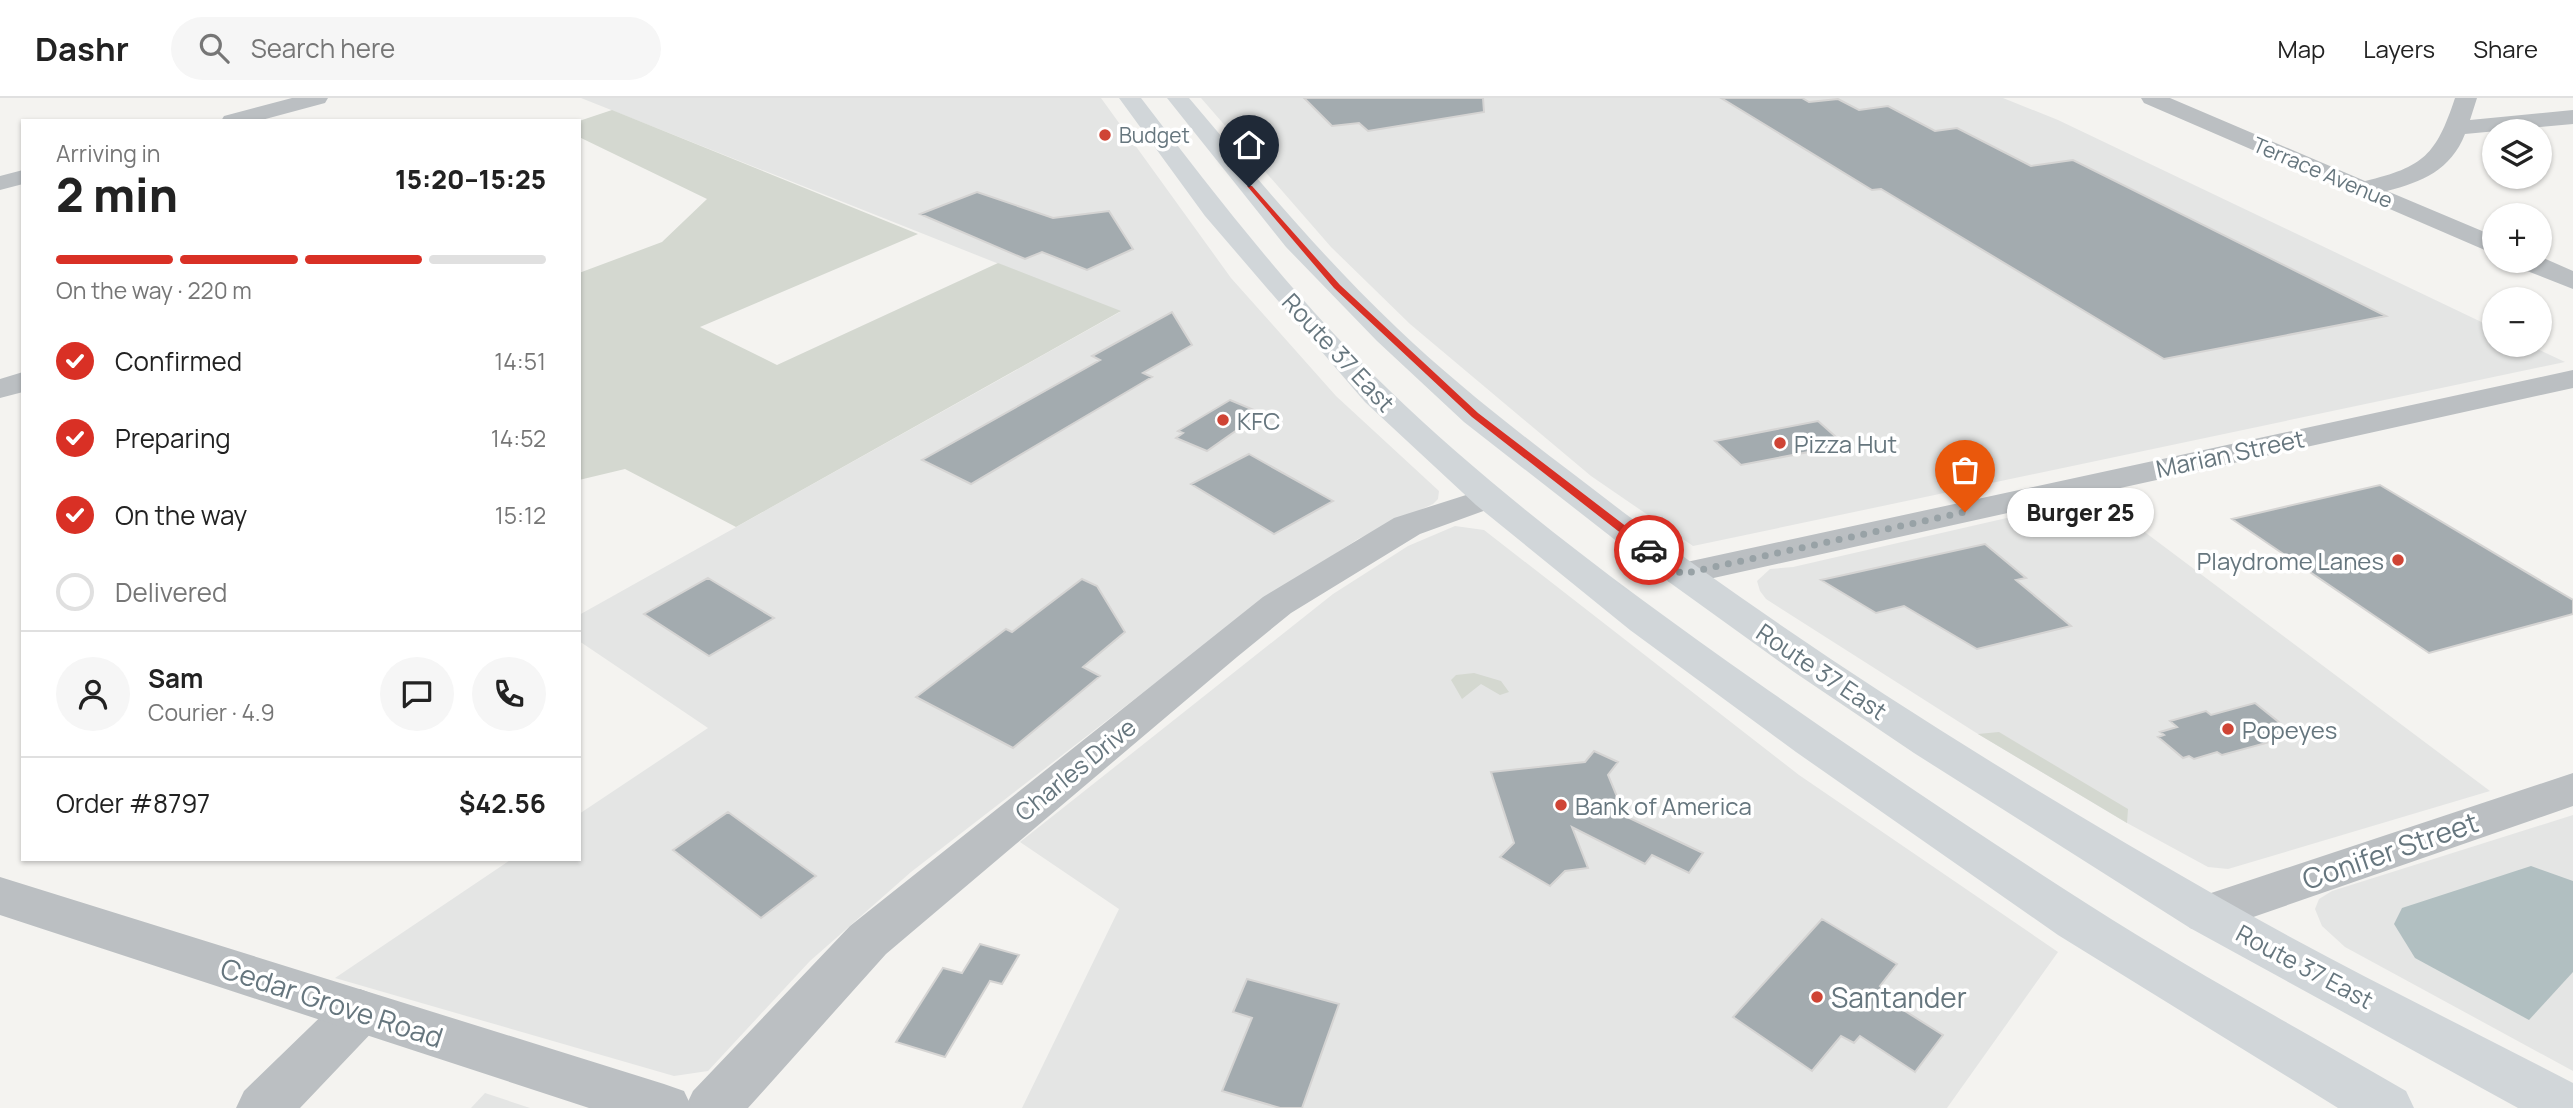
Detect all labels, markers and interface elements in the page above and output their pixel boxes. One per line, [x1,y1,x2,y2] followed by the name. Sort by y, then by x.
[171,17,661,80] search box
[35,26,129,71] text: Dashr
[195,29,233,67] icon: search
[251,30,395,66] text: Search here
[2278,32,2325,65] text: Map
[2363,32,2435,65] text: Layers
[2473,32,2538,65] text: Share
[1219,115,1279,187] pin
[2482,119,2552,357] map controls
[2482,119,2552,189] button: layers
[1119,121,1190,149] place label: Budget
[1230,126,1268,164] icon: home
[1097,127,1113,143] marker: Budget
[2249,130,2397,214] street label: Terrace Avenue
[56,137,161,169] text: Arriving in
[395,161,546,197] text: 15:20–15:25
[56,163,178,226] text: 2 min
[2482,203,2552,273] button: +
[56,274,252,306] text: On the way · 220 m
[1275,286,1403,418] street label: Route 37 East
[2482,287,2552,357] button: −
[56,342,94,380] icon: check
[115,343,242,379] text: Confirmed
[494,345,546,377] text: 14:51
[1237,404,1281,437] place label: KFC
[1215,412,1231,428] marker: KFC
[56,419,94,457] icon: check
[115,420,231,456] text: Preparing
[2153,421,2307,485] street label: Marian Street
[491,422,546,454] text: 14:52
[1794,427,1897,460] place label: Pizza Hut
[1772,435,1788,451] marker: Pizza Hut
[1935,440,1995,512] pin
[1946,451,1984,489] icon: bag
[2007,488,2154,536] callout: Burger 25
[56,496,94,534] icon: check
[2026,496,2135,528] text: Burger 25
[115,497,247,533] text: On the way
[495,499,546,531] text: 15:12
[1614,515,1684,585] courier
[1630,531,1668,569] icon: car
[2197,544,2384,577] place label: Playdrome Lanes
[2390,552,2406,568] marker: Playdrome Lanes
[115,574,227,610] text: Delivered
[1750,615,1894,727] street label: Route 37 East
[56,657,130,731] button: person
[380,657,454,731] button: chat
[472,657,546,731] button: phone
[148,660,203,696] text: Sam
[148,696,275,728] text: Courier · 4.9
[1008,710,1142,828] street label: Charles Drive
[2242,713,2337,746] place label: Popeyes
[2220,721,2236,737] marker: Popeyes
[56,785,210,821] text: Order #8797
[459,785,546,821] text: $42.56
[1575,789,1752,822] place label: Bank of America
[1553,797,1569,813] marker: Bank of America
[2297,802,2483,898] street label: Conifer Street
[2231,916,2379,1016] street label: Route 37 East
[216,948,448,1056] street label: Cedar Grove Road
[1831,978,1967,1016] place label: Santander
[1809,989,1825,1005] marker: Santander

